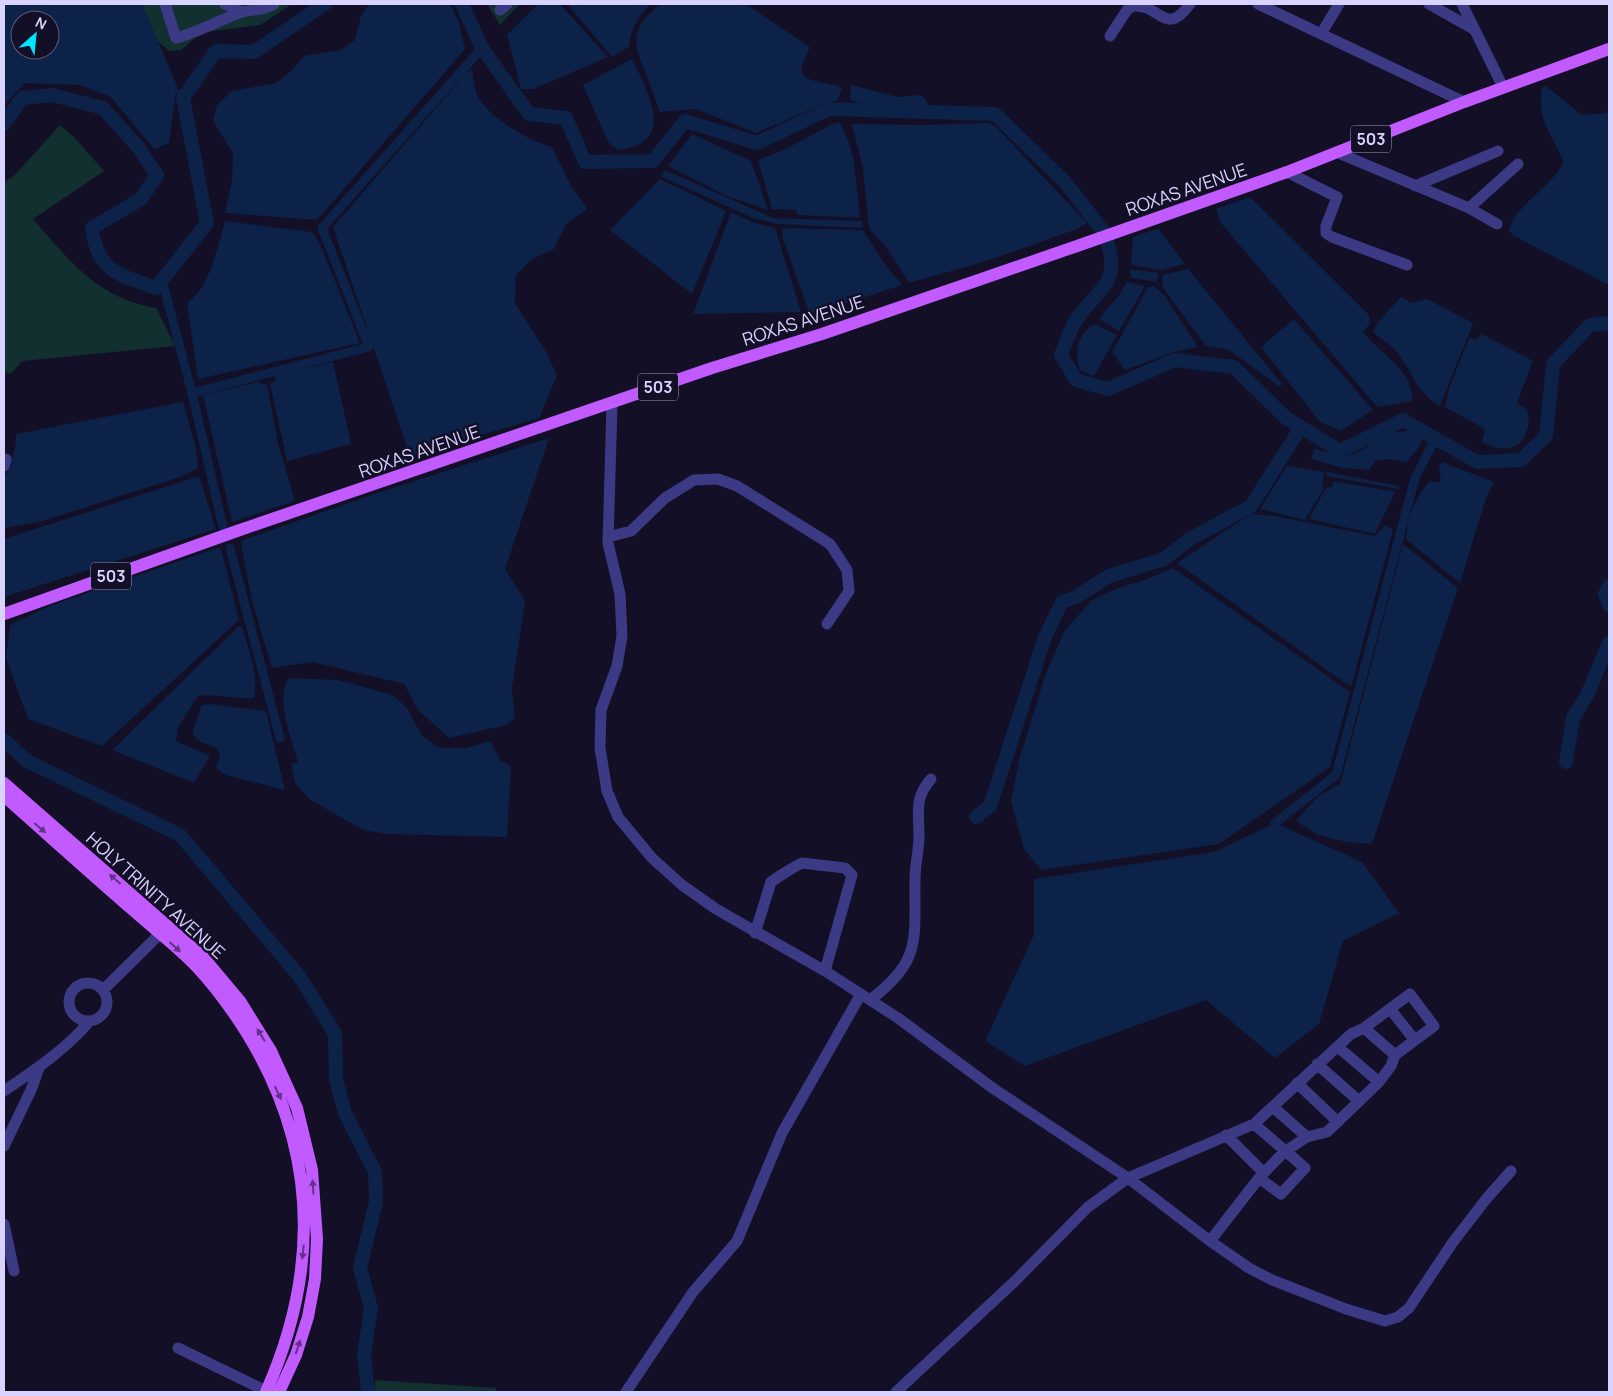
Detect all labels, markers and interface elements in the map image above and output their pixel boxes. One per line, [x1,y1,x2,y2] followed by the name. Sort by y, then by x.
[10,10,60,60] north arrow
[32,12,50,34] text: N
[1351,126,1391,152] road number: 503
[1122,157,1250,221] street label: ROXAS AVENUE
[739,289,867,351] street label: ROXAS AVENUE
[638,374,678,401] road number: 503
[355,419,483,483] street label: ROXAS AVENUE
[91,562,131,590] road number: 503
[34,822,46,834] one-way arrow
[81,826,231,964] street label: HOLY TRINITY AVENUE
[108,874,121,885] one-way arrow
[169,941,181,953] one-way arrow
[256,1028,266,1042] one-way arrow
[274,1086,282,1100] one-way arrow
[309,1179,317,1195] one-way arrow
[299,1244,307,1260] one-way arrow
[295,1340,302,1355] one-way arrow

